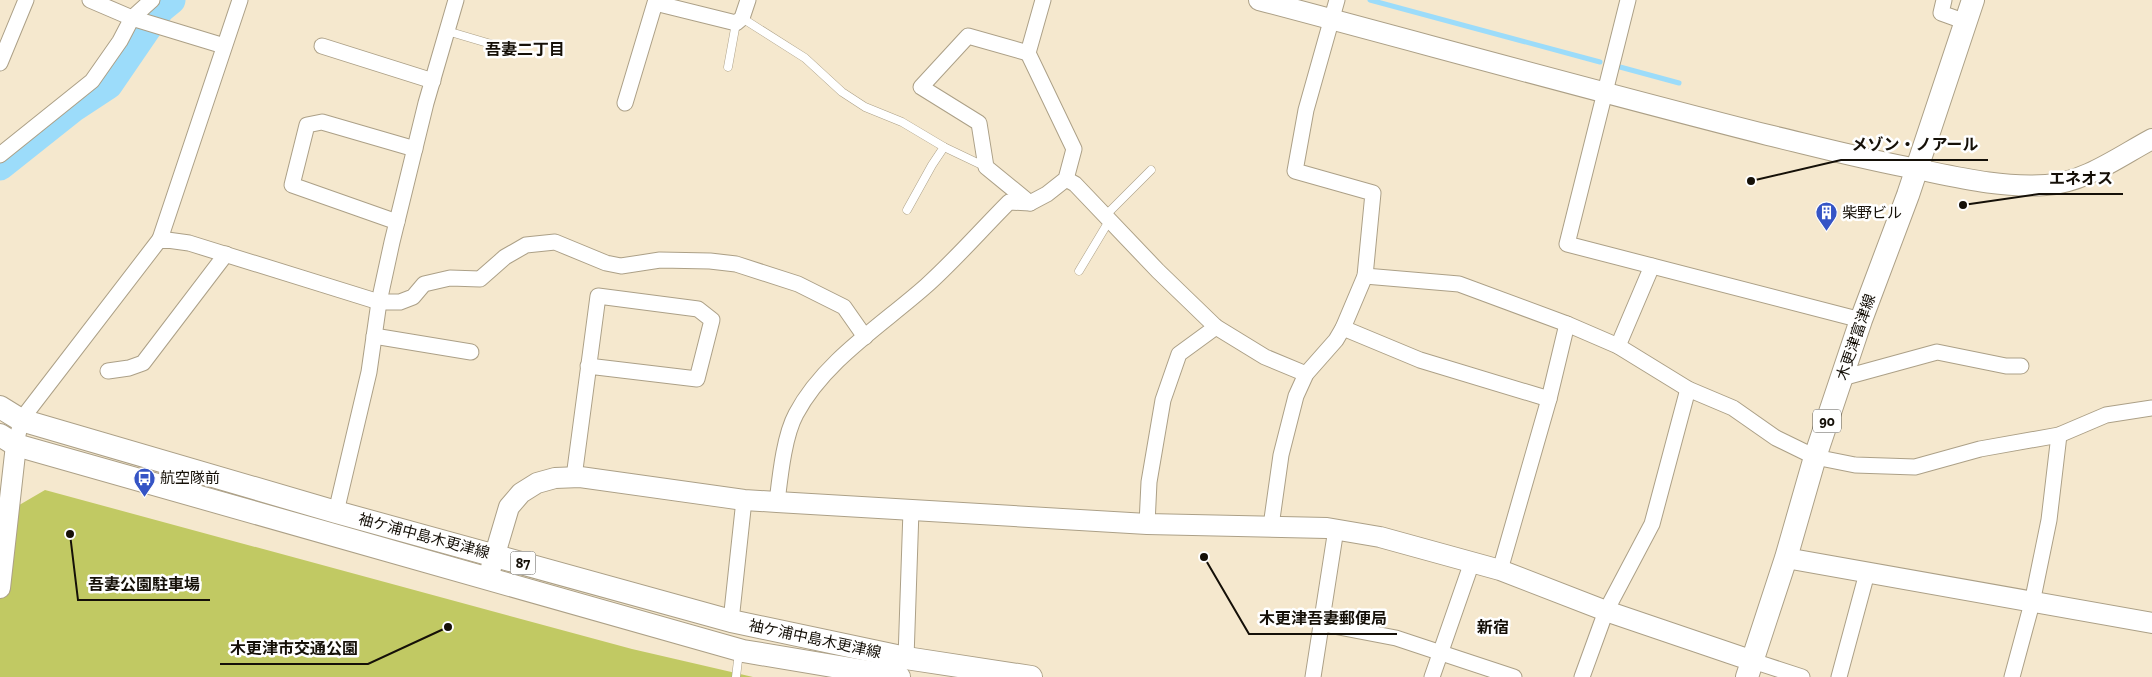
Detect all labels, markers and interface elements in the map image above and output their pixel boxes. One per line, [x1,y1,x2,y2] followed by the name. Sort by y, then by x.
[485,40,565,59] district label: 吾妻二丁目
[1841,129,1988,160] callout: メゾン・ノアール
[1851,135,1979,154] text: メゾン・ノアール
[2039,163,2123,194] callout: エネオス
[2049,169,2113,188] text: エネオス
[1814,201,1838,232] building icon: 柴野ビル
[1842,204,1902,222] place label: 柴野ビル
[1833,292,1879,382] street label: 木更津富津線
[1813,410,1841,432] road number: 90
[132,466,156,497] bus stop icon: 航空隊前
[160,469,220,487] place label: 航空隊前
[356,510,492,562] street label: 袖ケ浦中島木更津線
[510,552,536,574] road number: 87
[78,569,210,600] callout: 吾妻公園駐車場
[88,575,200,594] text: 吾妻公園駐車場
[1249,603,1397,634] callout: 木更津吾妻郵便局
[1259,609,1387,628] text: 木更津吾妻郵便局
[747,616,883,662] street label: 袖ケ浦中島木更津線
[1477,618,1509,637] district label: 新宿
[220,633,368,664] callout: 木更津市交通公園
[230,639,358,658] text: 木更津市交通公園

